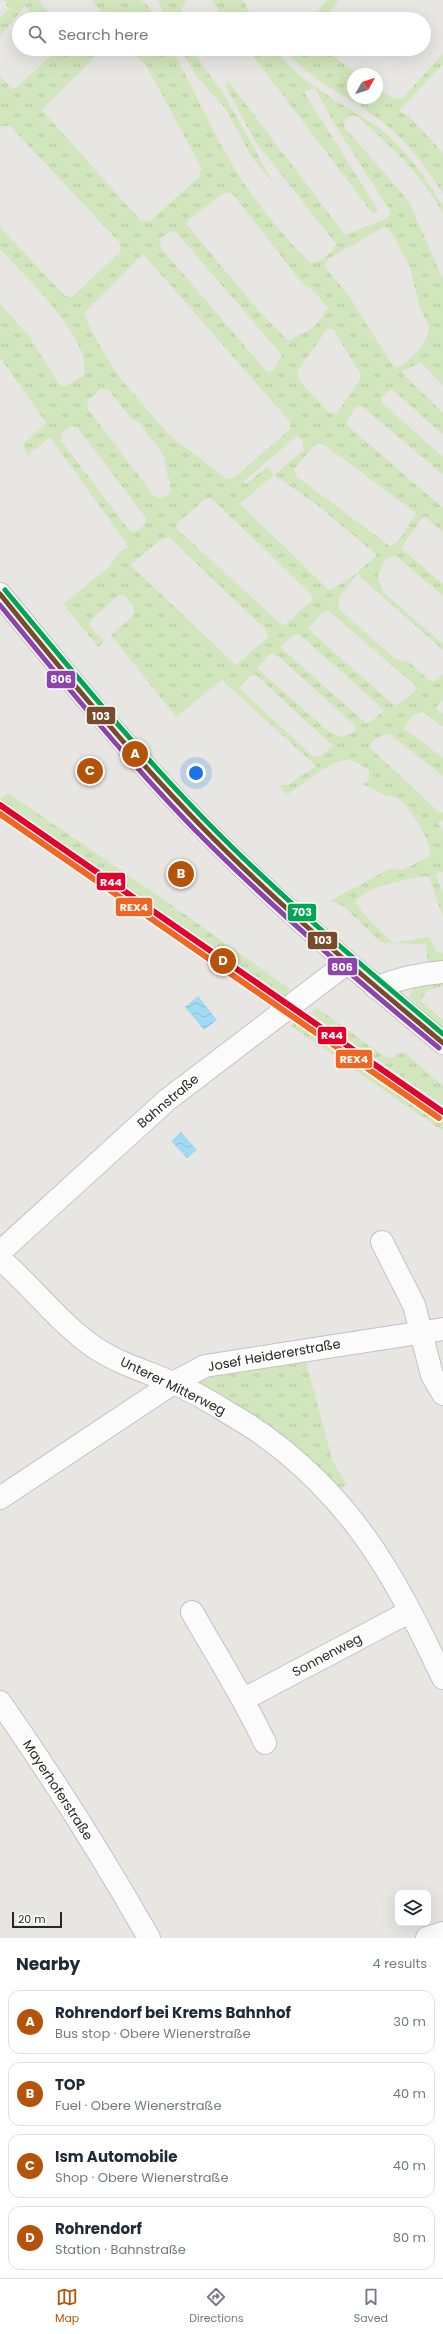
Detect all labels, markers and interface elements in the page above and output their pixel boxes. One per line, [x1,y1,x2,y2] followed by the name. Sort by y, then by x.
[12,12,431,56] search box
[26,23,48,45] icon: search
[58,24,148,45] text: Search here
[347,68,383,104] north arrow
[46,670,76,689] line badge: 806
[50,671,72,687] text: 806
[86,706,116,725] line badge: 103
[92,708,110,724] text: 103
[122,739,148,769] pin: A
[77,756,103,786] pin: C
[186,763,206,783] your location
[168,859,194,889] pin: B
[96,872,126,891] line badge: R44
[100,874,123,890] text: R44
[115,897,153,917] line badge: REX4
[120,899,149,915] text: REX4
[287,903,317,922] line badge: 703
[292,904,312,920] text: 703
[307,931,338,950] line badge: 103
[314,932,332,948] text: 103
[210,946,236,976] pin: D
[327,957,358,976] line badge: 806
[331,959,353,975] text: 806
[317,1026,347,1045] line badge: R44
[321,1027,344,1043] text: R44
[335,1049,373,1069] line badge: REX4
[340,1051,369,1067] text: REX4
[133,1069,203,1133] street label: Bahnstraße
[206,1334,342,1376] street label: Josef Heidererstraße
[117,1352,229,1420] street label: Unterer Mitterweg
[289,1629,365,1681] street label: Sonnenweg
[18,1736,98,1844] street label: Mayerhoferstraße
[395,1890,431,1926] map controls
[395,1890,431,1926] button: layers
[12,1910,62,1929] scale bar
[18,1911,46,1927] text: 20 m
[16,1952,80,1976] text: Nearby
[373,1954,427,1973] text: 4 results
[55,2002,291,2023] text: Rohrendorf bei Krems Bahnhof
[25,2012,35,2031] text: A
[393,2012,426,2031] text: 30 m
[55,2024,251,2043] text: Bus stop · Obere Wienerstraße
[55,2074,85,2095] text: TOP
[26,2084,34,2103] text: B
[393,2084,426,2103] text: 40 m
[55,2096,222,2115] text: Fuel · Obere Wienerstraße
[55,2146,177,2167] text: Ism Automobile
[25,2156,35,2175] text: C
[393,2156,426,2175] text: 40 m
[55,2168,228,2187] text: Shop · Obere Wienerstraße
[55,2218,142,2239] text: Rohrendorf
[25,2228,35,2247] text: D
[393,2228,426,2247] text: 80 m
[55,2240,186,2259] text: Station · Bahnstraße
[55,2286,79,2327] tab: Map
[189,2286,244,2327] tab: Directions
[354,2286,388,2327] tab: Saved

